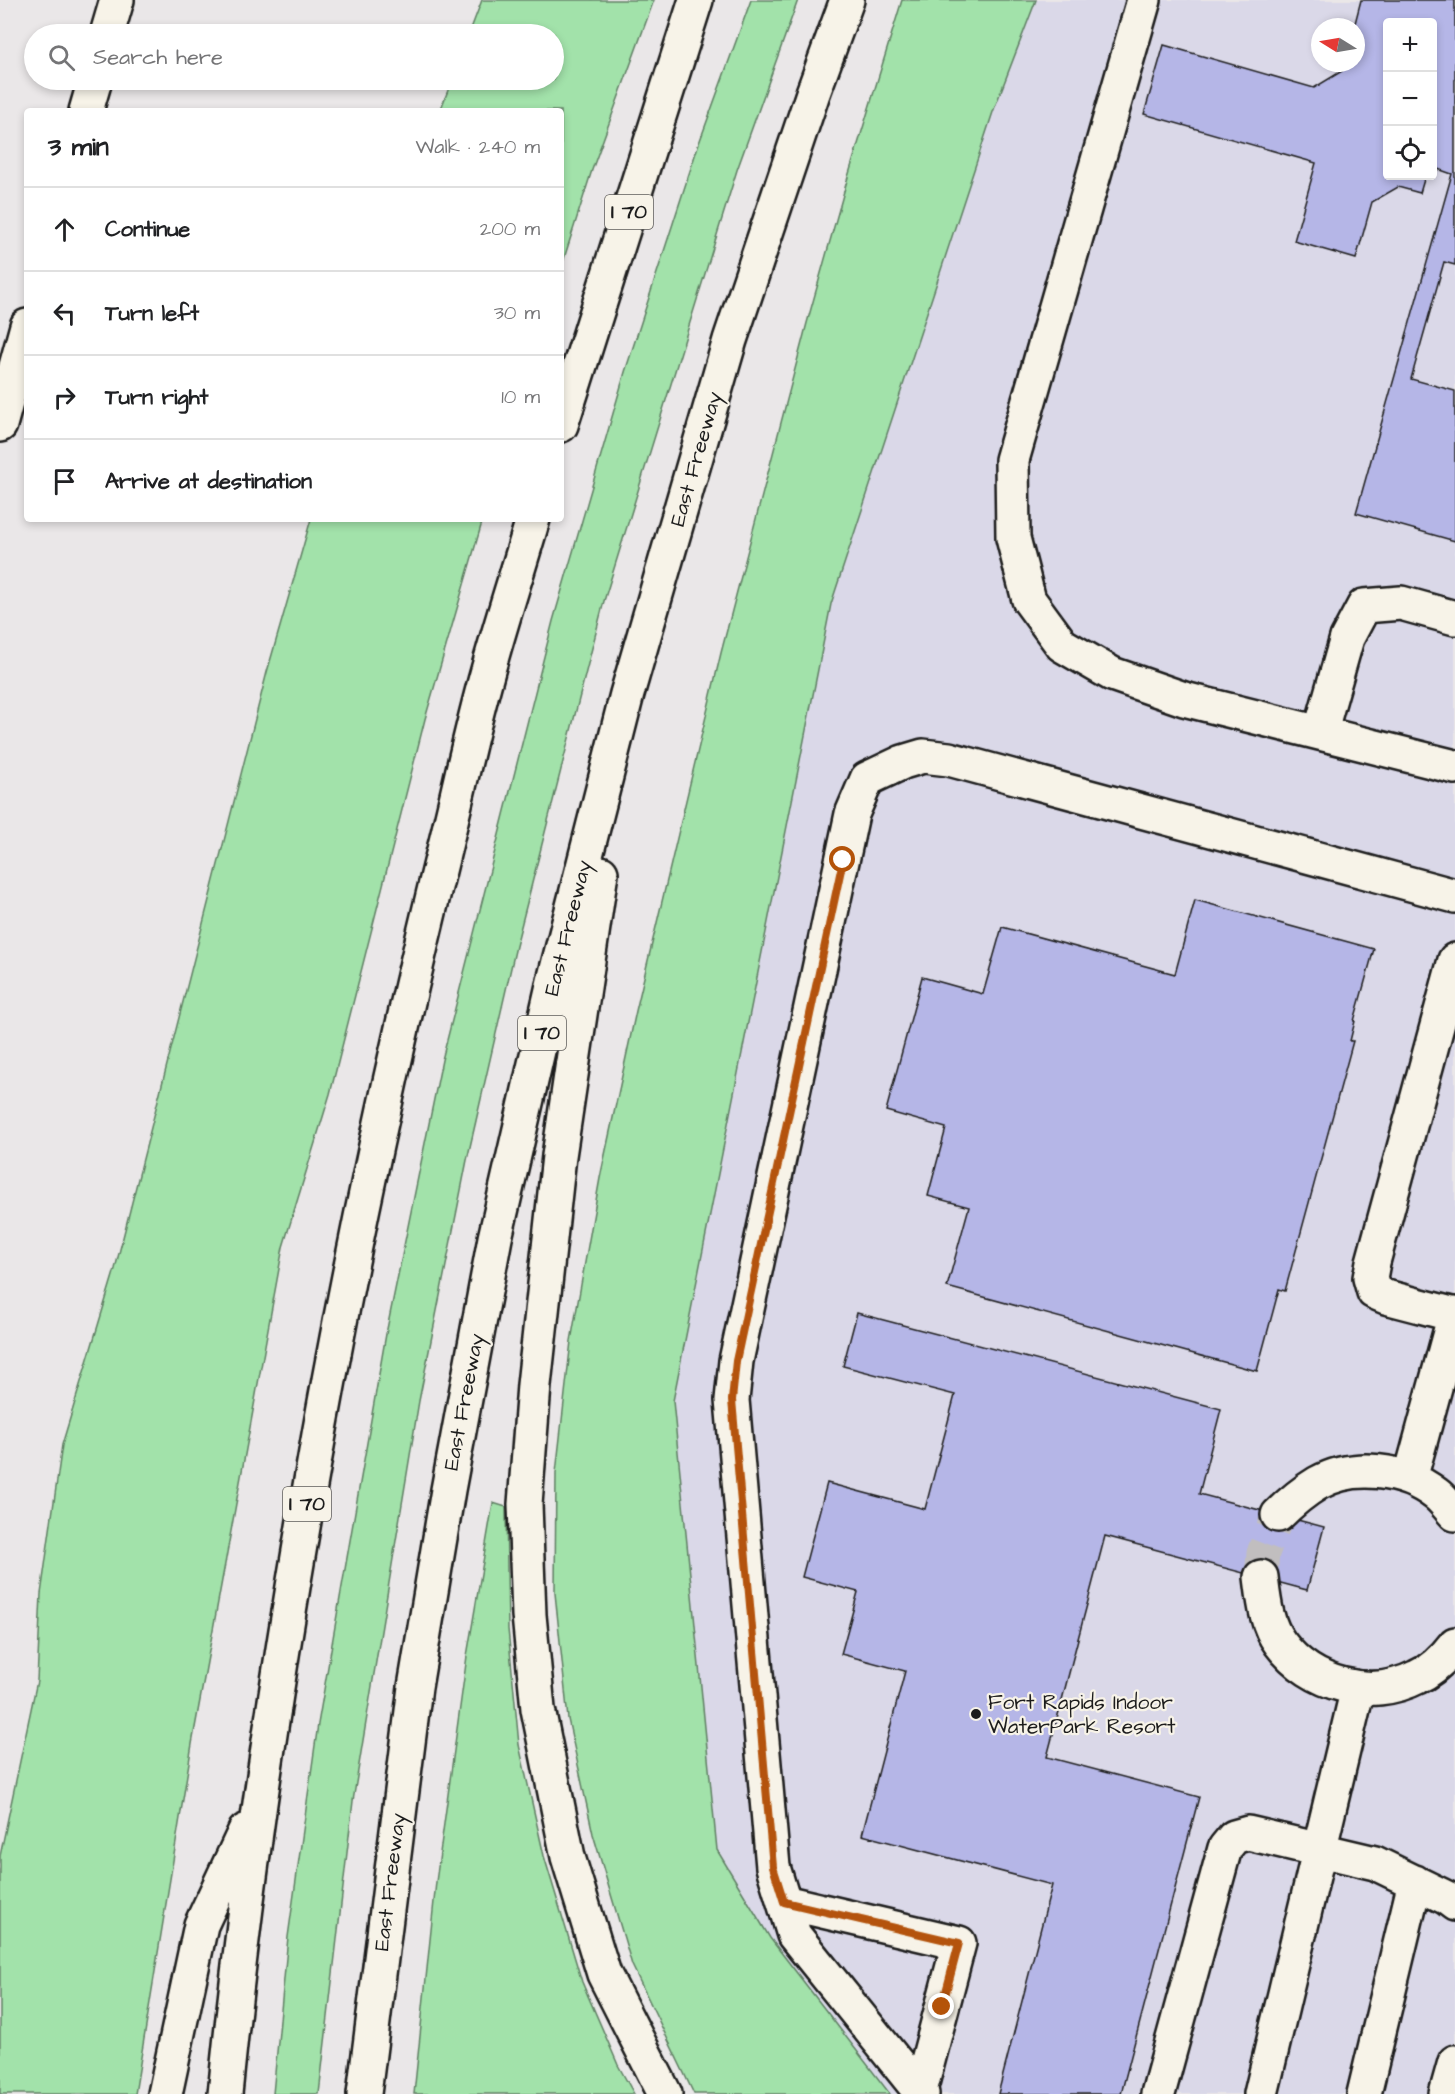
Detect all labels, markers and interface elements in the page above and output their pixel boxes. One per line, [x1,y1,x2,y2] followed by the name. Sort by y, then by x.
[1311,18,1365,72] north arrow
[1383,18,1437,180] map controls
[1383,18,1437,72] button: +
[24,24,564,90] search box
[45,41,78,74] icon: search
[93,42,223,73] text: Search here
[1383,72,1437,126] button: −
[1383,126,1437,180] button: locate
[48,129,109,165] text: 3 min
[416,133,540,161] text: Walk · 240 m
[605,195,653,229] road number: I 70
[48,213,81,246] icon: ahead
[105,214,190,245] text: Continue
[480,215,540,243] text: 200 m
[48,297,81,330] icon: left
[105,298,199,329] text: Turn left
[494,299,540,327] text: 30 m
[48,381,81,414] icon: right
[105,382,208,413] text: Turn right
[501,383,540,411] text: 10 m
[663,388,731,530] street label: East Freeway
[48,465,81,498] icon: arrive
[105,466,312,497] text: Arrive at destination
[829,846,855,872] route start
[537,857,601,999] street label: East Freeway
[518,1016,566,1050] road number: I 70
[437,1331,494,1473] street label: East Freeway
[283,1487,331,1521] road number: I 70
[988,1688,1176,1741] place label: Fort Rapids Indoor WaterPark Resort
[969,1707,983,1721] marker: Fort Rapids Indoor WaterPark Resort
[367,1811,415,1953] street label: East Freeway
[928,1993,954,2019] route end

